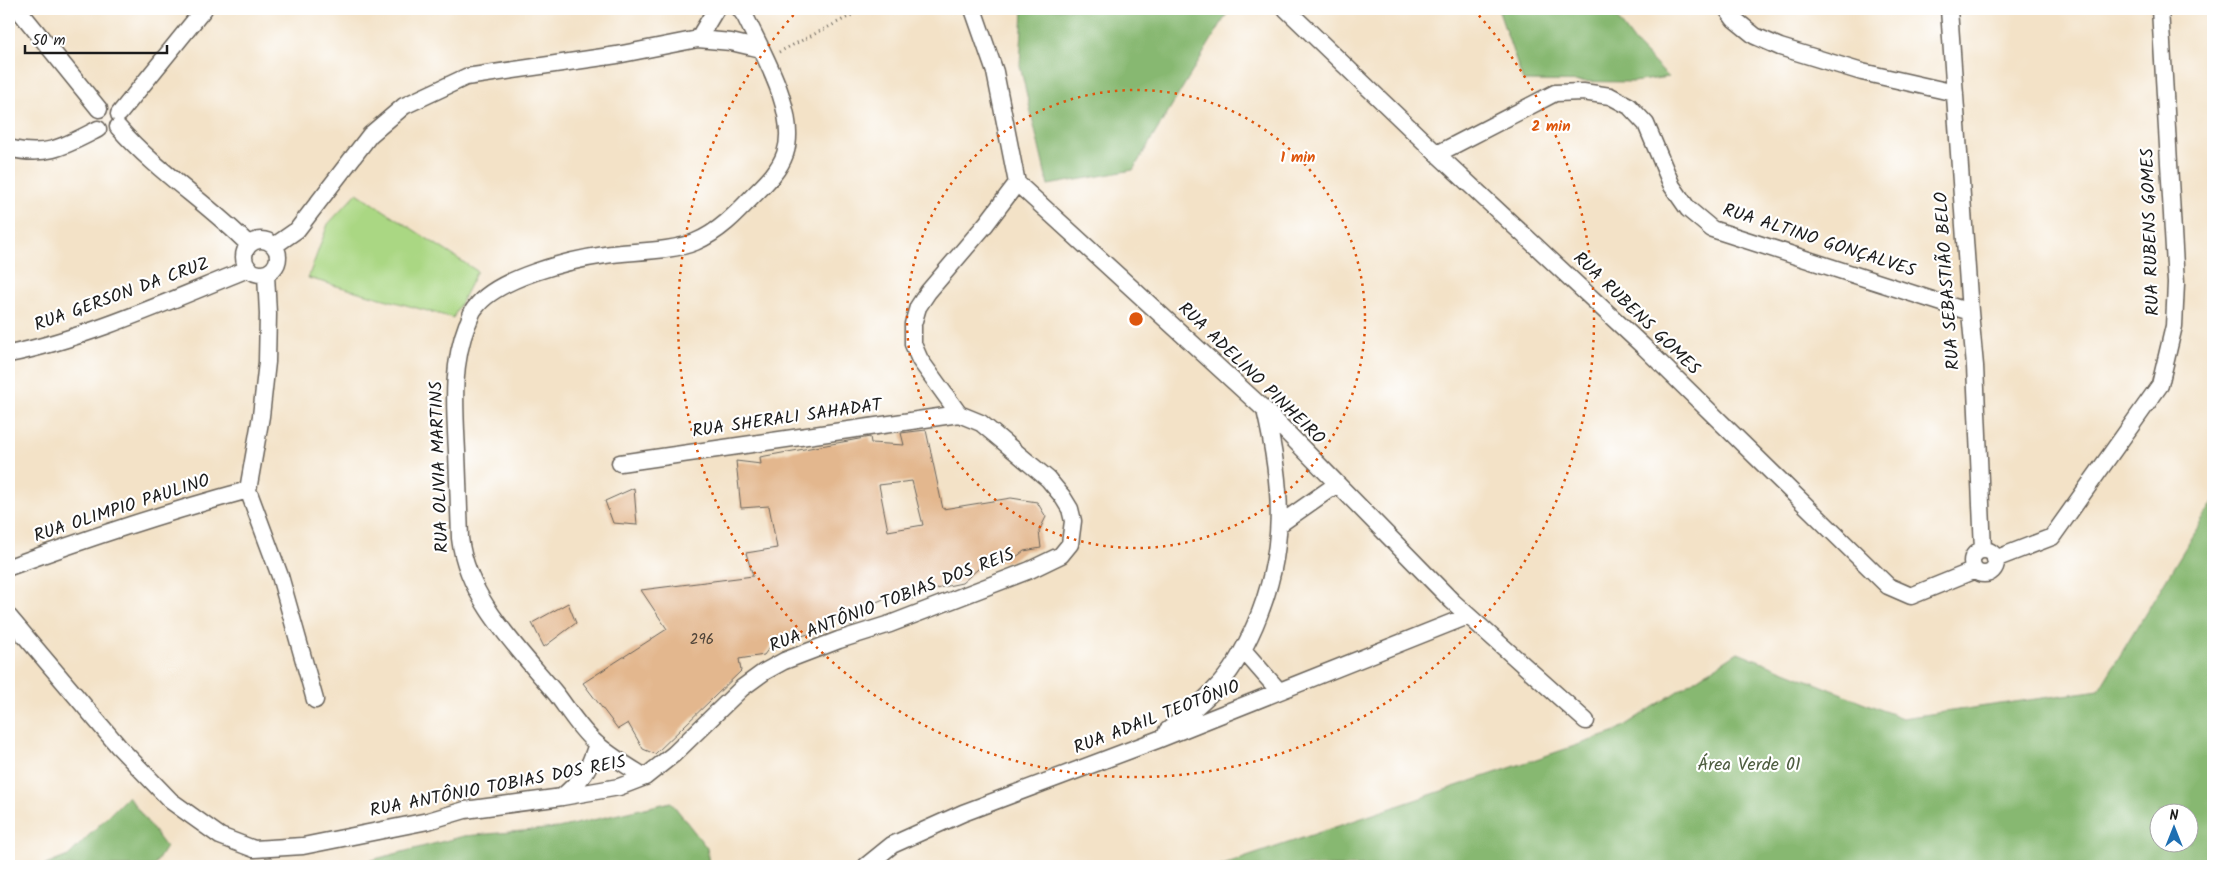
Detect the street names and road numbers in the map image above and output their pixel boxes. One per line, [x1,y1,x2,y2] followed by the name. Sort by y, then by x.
[2134,147,2168,316] street label: RUA RUBENS GOMES
[1927,191,1969,371] street label: RUA SEBASTIÃO BELO
[1719,196,1920,286] street label: RUA ALTINO GONÇALVES
[1566,245,1707,383] street label: RUA RUBENS GOMES
[30,250,214,340] street label: RUA GERSON DA CRUZ
[1171,296,1331,452] street label: RUA ADELINO PINHEIRO
[422,380,457,553] street label: RUA OLIVIA MARTINS
[690,391,885,447] street label: RUA SHERALI SAHADAT
[30,467,214,551] street label: RUA OLIMPIO PAULINO
[765,541,1019,661] street label: RUA ANTÔNIO TOBIAS DOS REIS
[1070,673,1244,763] street label: RUA ADAIL TEOTÔNIO
[367,748,629,826] street label: RUA ANTÔNIO TOBIAS DOS REIS

